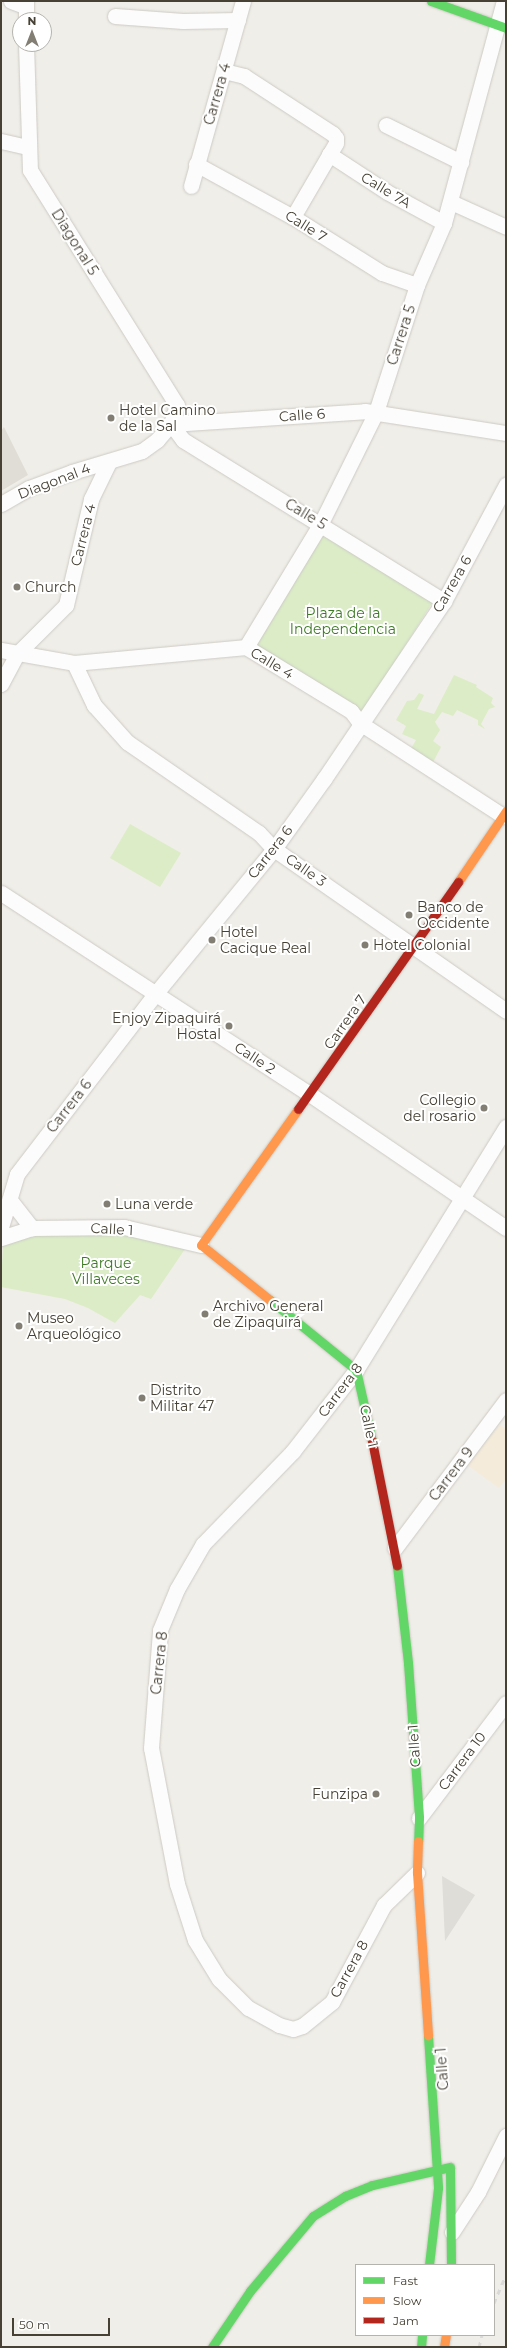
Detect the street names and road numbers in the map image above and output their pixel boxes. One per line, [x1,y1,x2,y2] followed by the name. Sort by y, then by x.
[200,61,234,127] street label: Carrera 4
[358,169,414,211] street label: Calle 7A
[48,206,102,278] street label: Diagonal 5
[282,207,330,245] street label: Calle 7
[383,303,419,367] street label: Carrera 5
[278,405,326,425] street label: Calle 6
[15,459,93,503] street label: Diagonal 4
[282,495,330,533] street label: Calle 5
[67,502,99,568] street label: Carrera 4
[429,553,475,615] street label: Carrera 6
[248,644,296,682] street label: Calle 4
[244,822,296,882] street label: Carrera 6
[282,850,330,890] street label: Calle 3
[320,992,370,1052] street label: Carrera 7
[231,1039,279,1077] street label: Calle 2
[43,1076,95,1136] street label: Carrera 6
[90,1219,134,1239] street label: Calle 1
[314,1360,366,1420] street label: Carrera 8
[356,1403,382,1449] street label: Calle 1
[425,1444,477,1504] street label: Carrera 9
[147,1631,171,1695] street label: Carrera 8
[404,1724,424,1768] street label: Calle 1
[435,1728,489,1794] street label: Carrera 10
[326,1937,372,2001] street label: Carrera 8
[432,2047,452,2091] street label: Calle 1

